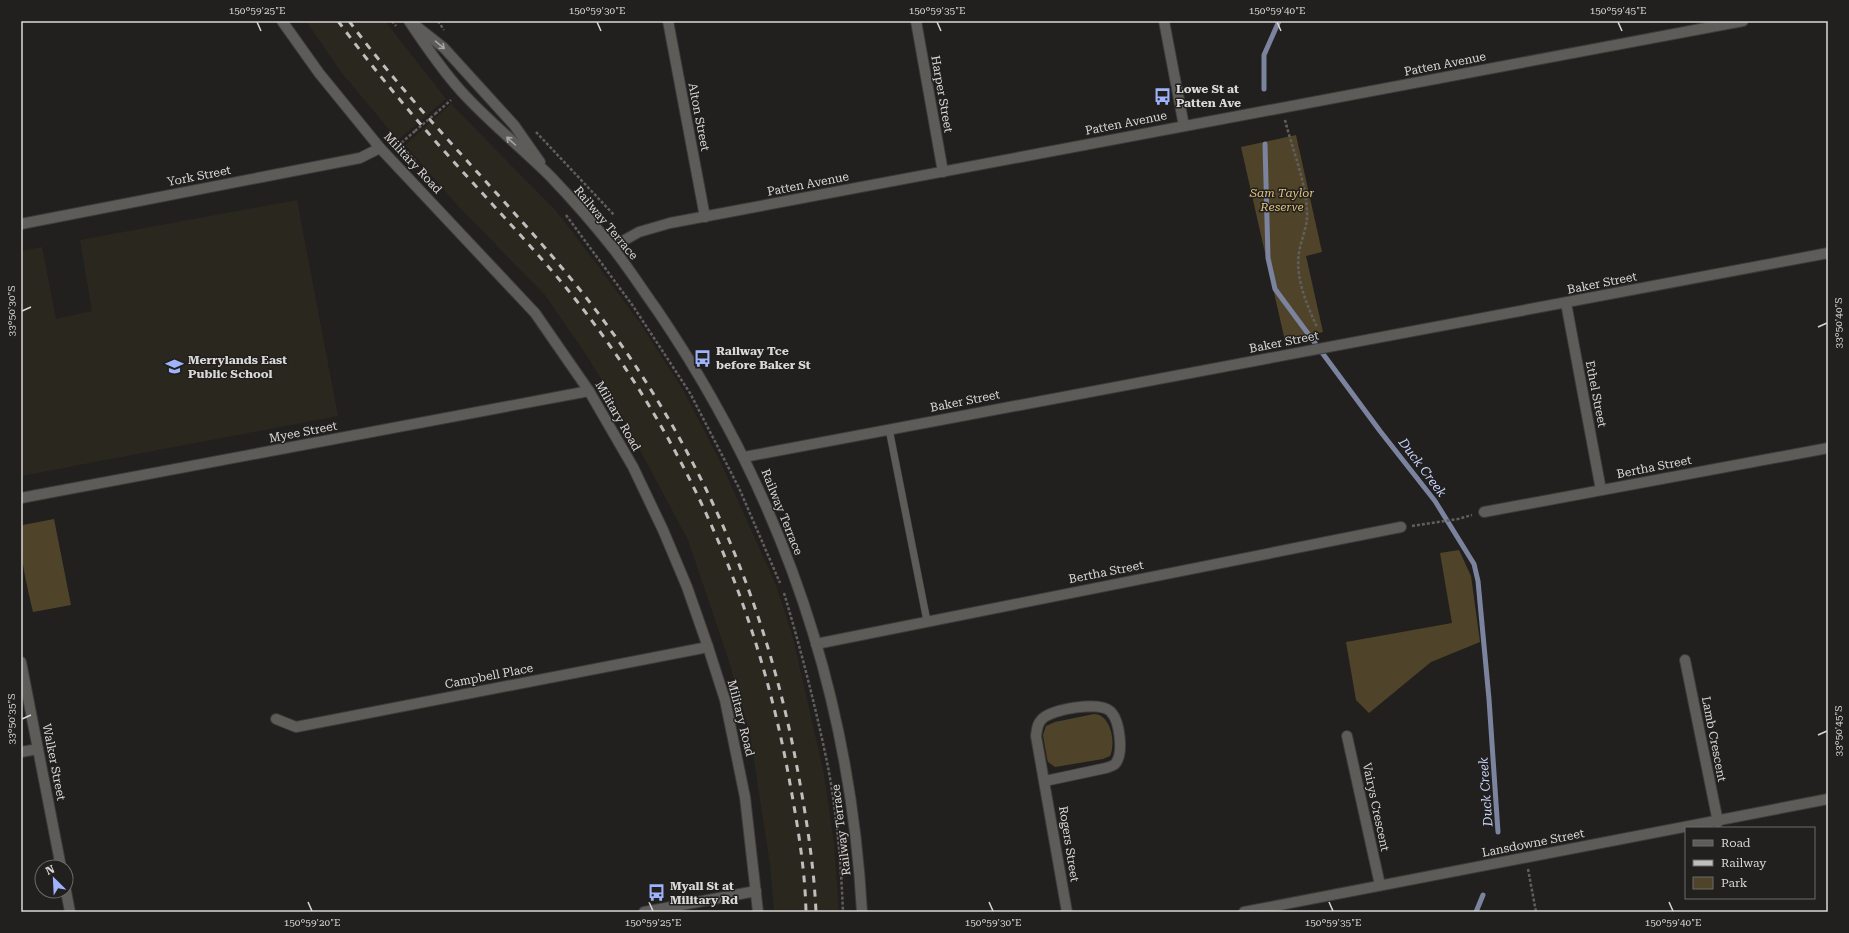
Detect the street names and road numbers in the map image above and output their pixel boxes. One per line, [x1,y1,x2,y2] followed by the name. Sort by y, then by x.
[1403,49,1488,79] street label: Patten Avenue
[928,54,956,134] street label: Harper Street
[686,82,713,153] street label: Alton Street
[1084,108,1169,138] street label: Patten Avenue
[381,130,445,197] street label: Military Road
[166,163,233,189] street label: York Street
[766,169,851,199] street label: Patten Avenue
[571,183,641,263] street label: Railway Terrace
[1566,269,1639,297] street label: Baker Street
[1248,328,1321,356] street label: Baker Street
[1583,360,1609,429] street label: Ethel Street
[592,379,644,454] street label: Military Road
[929,387,1002,415] street label: Baker Street
[268,418,339,445] street label: Myee Street
[1615,453,1693,481] street label: Bertha Street
[758,467,806,557] street label: Railway Terrace
[1067,558,1145,586] street label: Bertha Street
[444,661,535,691] street label: Campbell Place
[725,678,757,758] street label: Military Road
[1699,695,1729,783] street label: Lamb Crescent
[40,722,68,802] street label: Walker Street
[1360,762,1392,853] street label: Vairys Crescent
[828,783,854,876] street label: Railway Terrace
[1056,805,1082,883] street label: Rogers Street
[1481,826,1586,860] street label: Lansdowne Street

